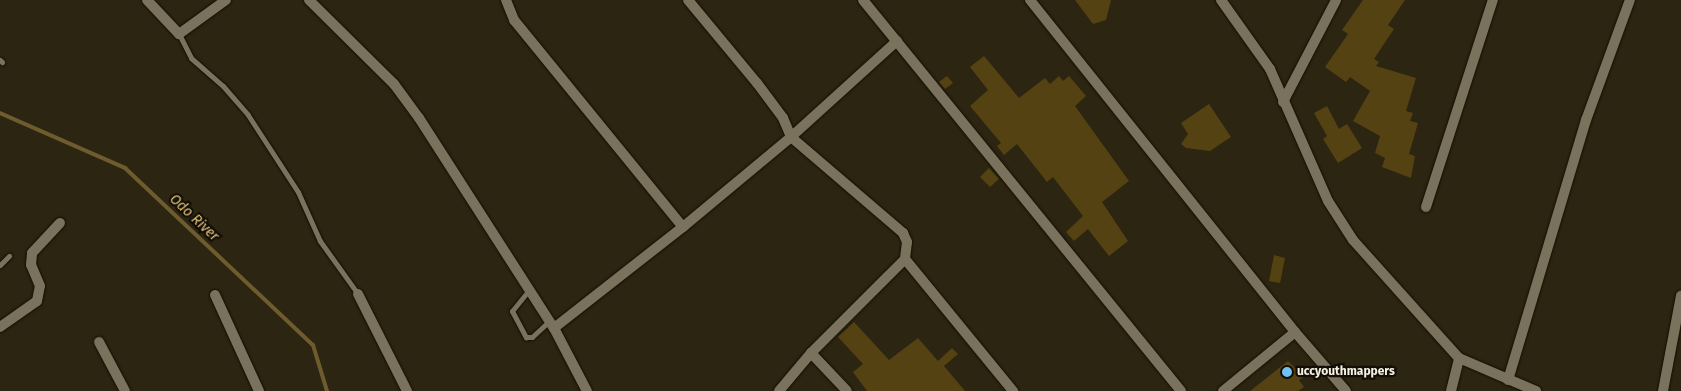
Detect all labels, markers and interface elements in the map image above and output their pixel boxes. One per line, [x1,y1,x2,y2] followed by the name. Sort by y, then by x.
[166,191,222,245] water label: Odo River
[1297,365,1395,379] place label: uccyouthmappers
[1281,366,1293,378] marker: uccyouthmappers

